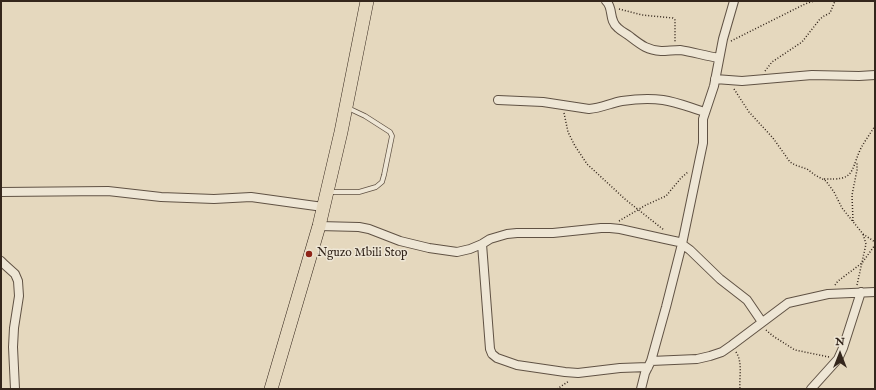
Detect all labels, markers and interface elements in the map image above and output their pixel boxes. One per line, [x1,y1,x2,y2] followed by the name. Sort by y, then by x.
[317,247,408,261] place label: Nguzo Mbili Stop
[304,249,314,259] marker: Nguzo Mbili Stop
[820,334,860,374] north arrow
[835,335,845,349] text: N

